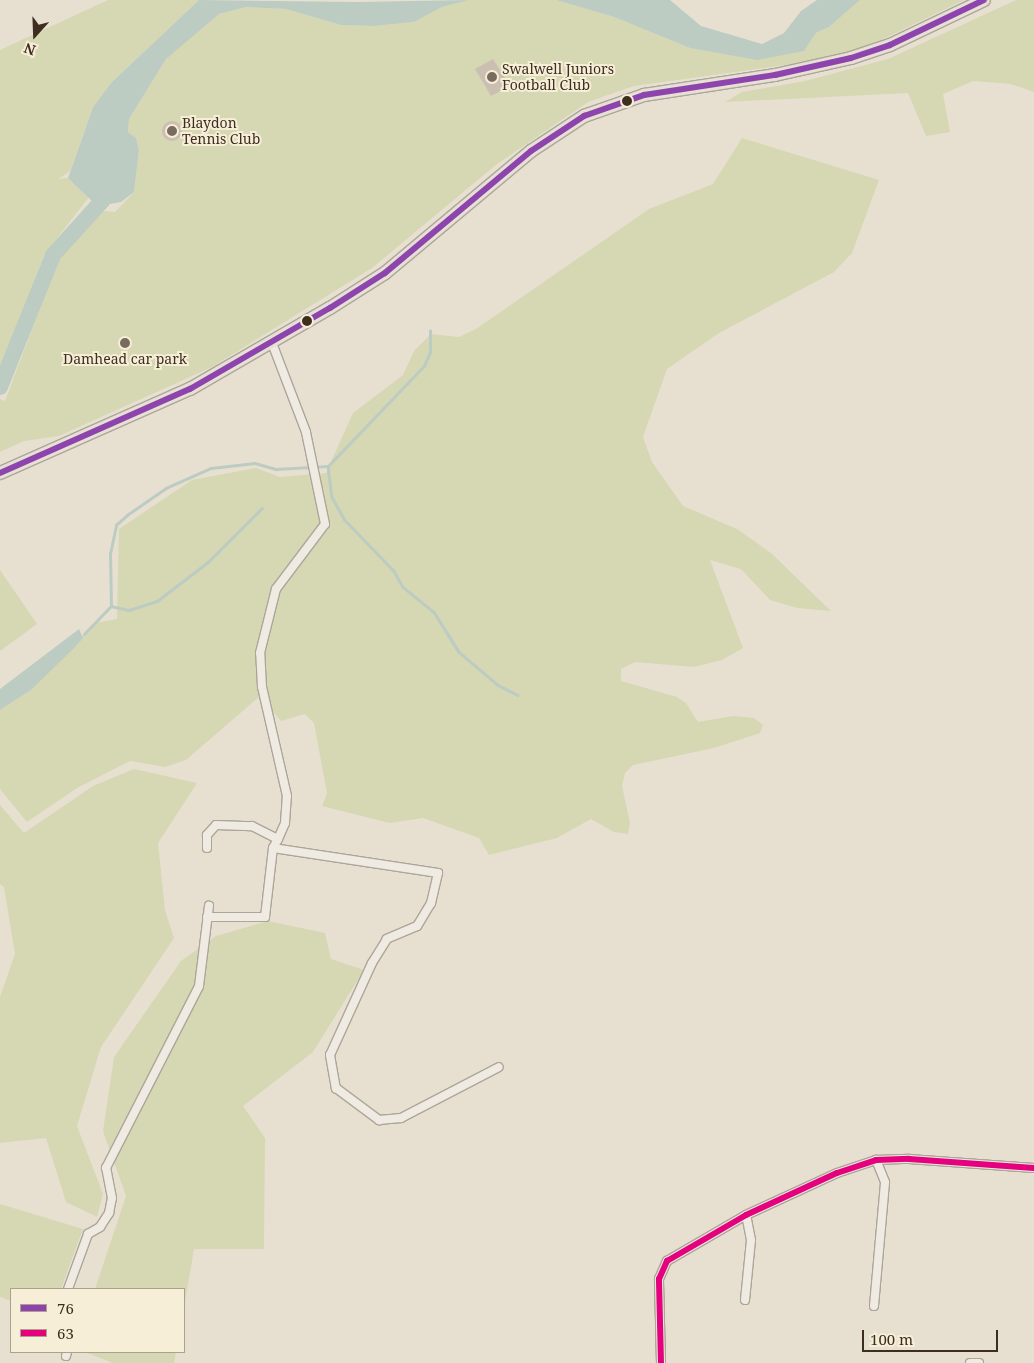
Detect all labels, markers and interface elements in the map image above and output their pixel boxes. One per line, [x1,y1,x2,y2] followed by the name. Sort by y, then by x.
[10,10,60,60] north arrow
[21,39,38,60] text: N
[502,61,614,94] place label: Swalwell Juniors Football Club
[486,71,498,83] marker: Swalwell Juniors Football Club
[622,96,632,106] unlabelled marker
[182,115,260,148] place label: Blaydon Tennis Club
[166,125,178,137] marker: Blaydon Tennis Club
[302,316,312,326] unlabelled marker
[119,337,131,349] marker: Damhead car park
[63,351,187,367] place label: Damhead car park
[10,1288,185,1353] legend
[57,1298,74,1318] text: 76
[864,1320,1000,1352] scale bar
[57,1323,74,1343] text: 63
[870,1329,913,1349] text: 100 m

